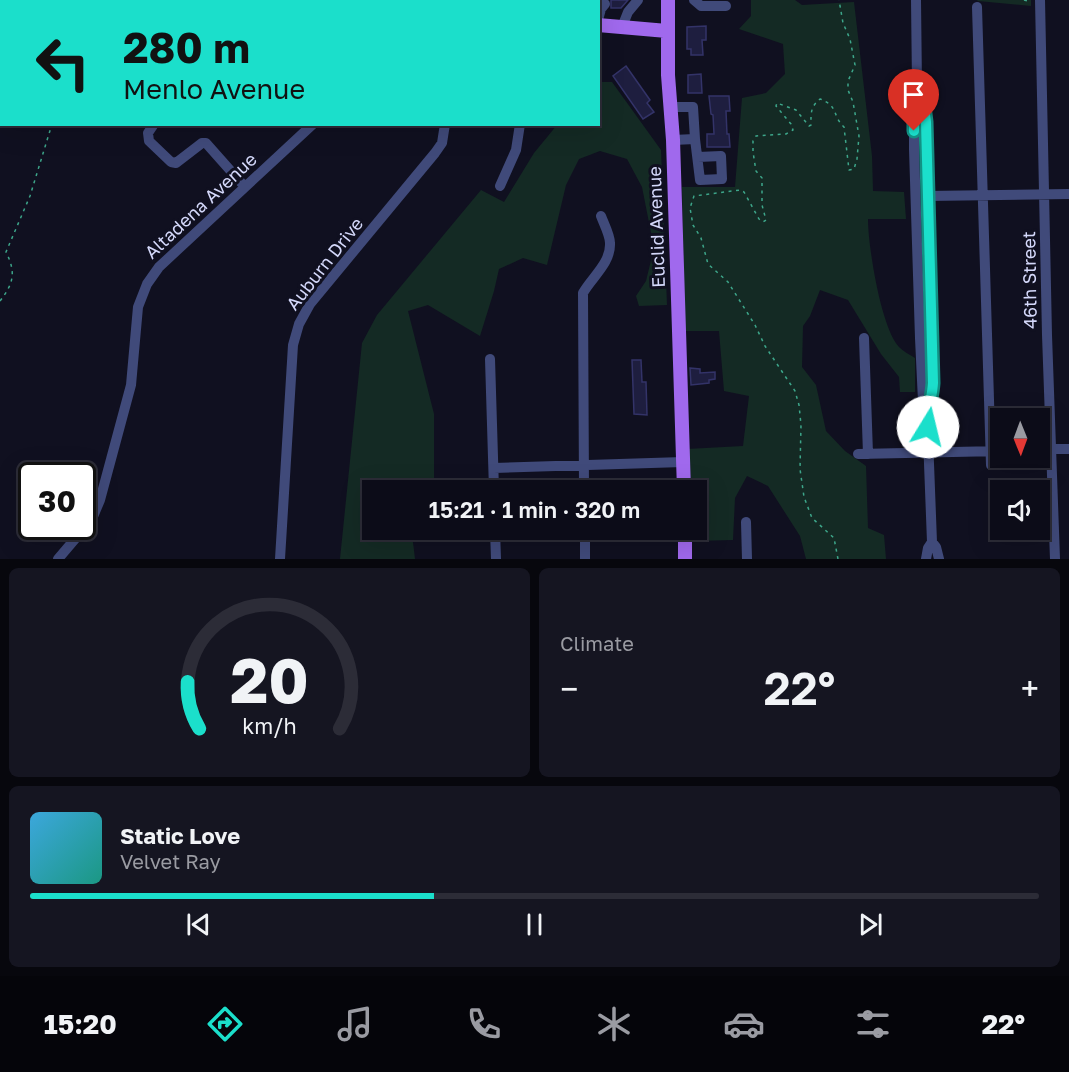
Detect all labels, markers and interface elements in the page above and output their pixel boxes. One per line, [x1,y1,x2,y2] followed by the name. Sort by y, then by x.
[123,22,250,72] text: 280 m
[24,24,102,102] icon: left
[888,69,939,131] pin
[123,73,305,105] text: Menlo Avenue
[897,78,930,111] icon: arrive
[140,148,261,263] street label: Altadena Avenue
[643,166,669,288] street label: Euclid Avenue
[281,213,367,314] street label: Auburn Drive
[1017,231,1041,329] street label: 46th Street
[896,395,960,459] position arrow
[990,408,1050,468] north arrow
[990,408,1050,540] map controls
[18,462,96,540] speed limit sign: 30
[990,480,1050,540] button: sound
[429,496,640,523] text: 15:21 · 1 min · 320 m
[560,631,634,655] text: Climate
[230,642,309,717] text: 20
[764,661,835,715] text: 22°
[560,669,578,708] text: −
[1021,669,1039,708] text: +
[242,714,297,740] text: km/h
[120,822,240,849] text: Static Love
[120,849,221,873] text: Velvet Ray
[182,908,215,941] icon: previous
[518,908,551,941] icon: pause
[854,908,887,941] icon: next
[204,1003,246,1045] icon: directions
[334,1003,376,1045] icon: music
[463,1003,505,1045] icon: phone
[593,1003,635,1045] icon: climate
[723,1003,765,1045] icon: car
[852,1003,894,1045] icon: filters
[44,1008,117,1040] text: 15:20
[982,1008,1025,1040] text: 22°

